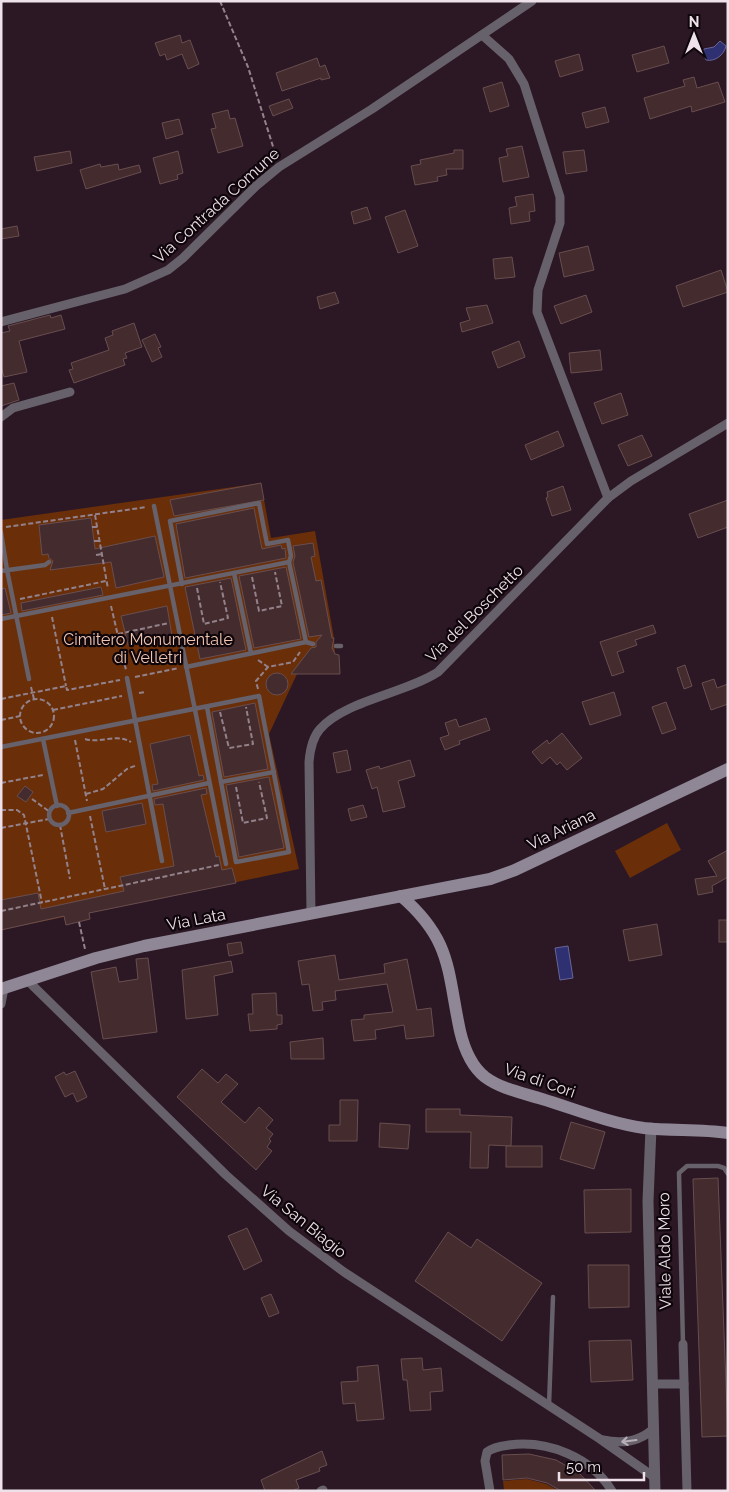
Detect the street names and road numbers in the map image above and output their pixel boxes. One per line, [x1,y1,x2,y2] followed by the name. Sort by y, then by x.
[150,144,283,267] street label: Via Contrada Comune
[422,561,527,666] street label: Via del Boschetto
[524,805,598,854] street label: Via Ariana
[165,905,227,934] street label: Via Lata
[502,1059,578,1102] street label: Via di Cori
[257,1181,350,1262] street label: Via San Biagio
[654,1192,675,1310] street label: Viale Aldo Moro

